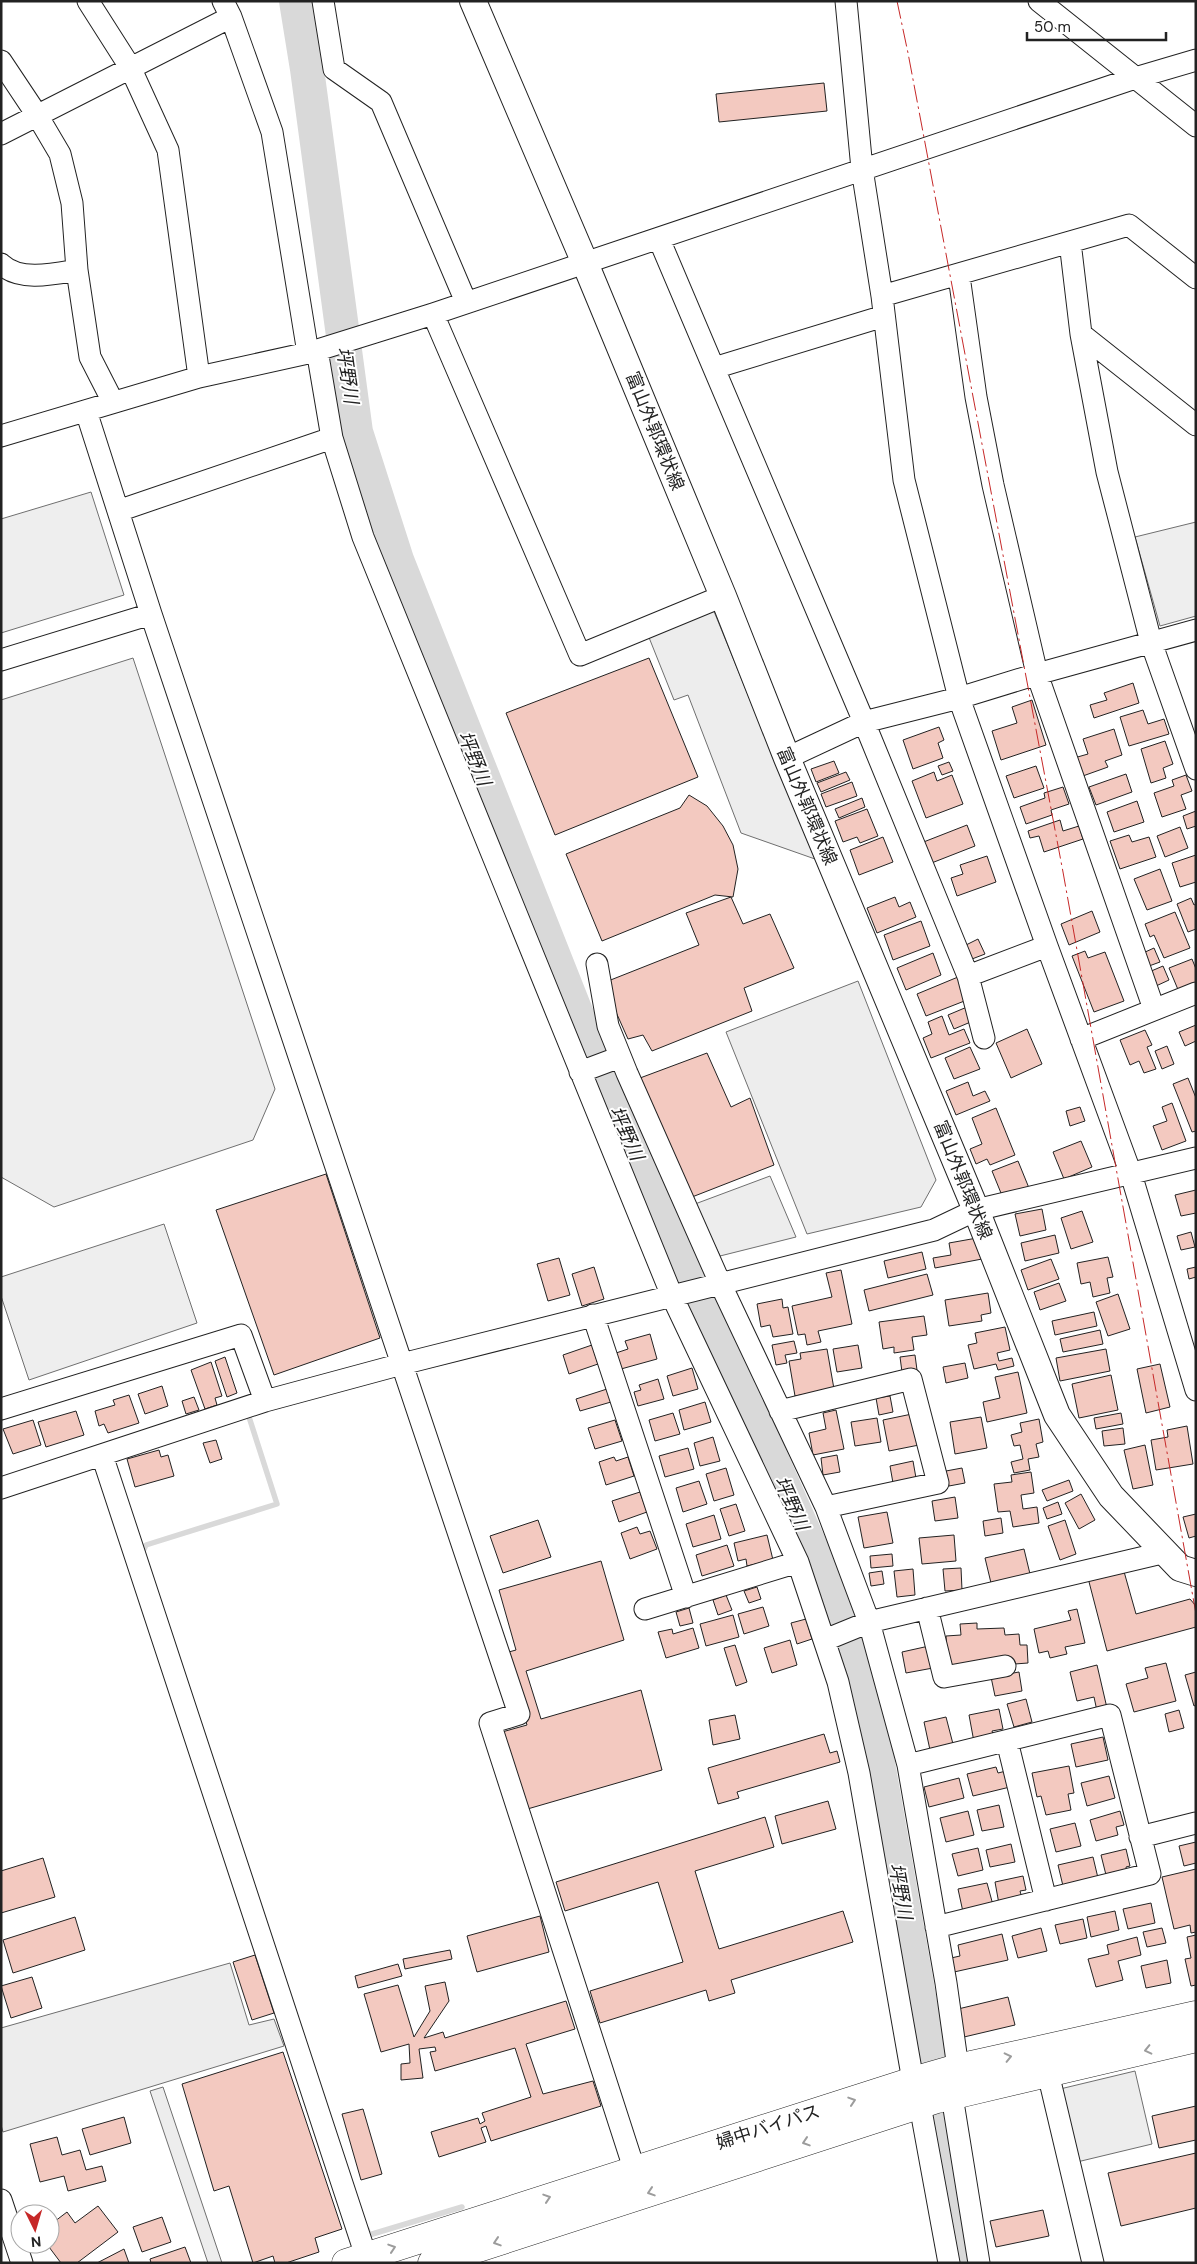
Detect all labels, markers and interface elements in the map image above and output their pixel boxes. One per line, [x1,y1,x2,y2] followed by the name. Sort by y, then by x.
[1027,10,1166,42] scale bar
[1034,17,1071,37] text: 50 m
[331,345,364,407] water label: 坪野川
[620,368,690,494] street label: 富山外郭環状線
[452,727,498,791] water label: 坪野川
[771,743,843,869] street label: 富山外郭環状線
[604,1102,650,1166] water label: 坪野川
[928,1117,998,1243] street label: 富山外郭環状線
[769,1472,815,1536] water label: 坪野川
[883,1861,918,1923] water label: 坪野川
[1144,2044,1153,2055] one-way arrow
[1004,2052,1013,2063] one-way arrow
[847,2096,855,2106] one-way arrow
[713,2099,823,2155] street label: 婦中バイパス
[802,2136,810,2146] one-way arrow
[647,2186,656,2196] one-way arrow
[542,2194,551,2204] one-way arrow
[10,2204,60,2254] north arrow
[30,2233,42,2251] text: N
[493,2236,501,2246] one-way arrow
[388,2243,396,2253] one-way arrow

